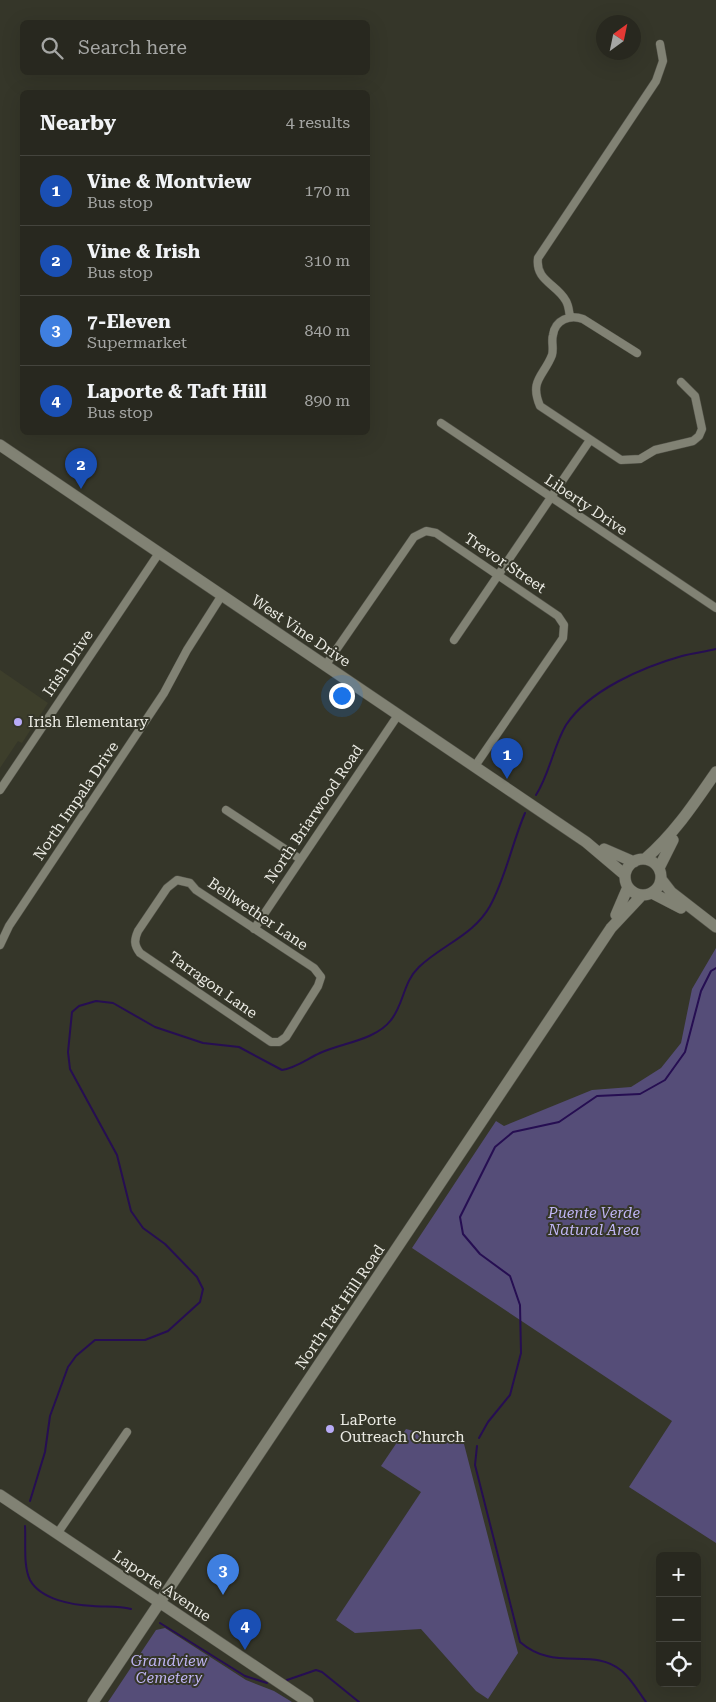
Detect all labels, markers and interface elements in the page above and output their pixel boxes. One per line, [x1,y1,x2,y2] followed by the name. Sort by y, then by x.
[596,15,641,60] north arrow
[20,20,370,75] search box
[38,34,66,62] icon: search
[78,36,187,59] text: Search here
[40,111,116,135] text: Nearby
[286,113,350,132] text: 4 results
[87,170,251,193] text: Vine & Montview
[52,181,60,200] text: 1
[304,181,350,200] text: 170 m
[87,193,153,212] text: Bus stop
[87,240,200,263] text: Vine & Irish
[52,251,60,270] text: 2
[304,251,350,270] text: 310 m
[87,263,153,282] text: Bus stop
[87,310,171,333] text: 7-Eleven
[52,321,60,340] text: 3
[304,321,350,340] text: 840 m
[87,333,187,352] text: Supermarket
[87,380,267,403] text: Laporte & Taft Hill
[52,391,60,410] text: 4
[304,391,350,410] text: 890 m
[87,403,153,422] text: Bus stop
[65,448,97,489] pin: 2
[541,471,631,539] street label: Liberty Drive
[461,529,550,597] street label: Trevor Street
[248,591,354,671] street label: West Vine Drive
[39,626,97,700] street label: Irish Drive
[329,683,355,709] your location
[28,713,148,731] place label: Irish Elementary
[12,716,24,728] marker: Irish Elementary
[30,738,122,864] street label: North Impala Drive
[491,738,523,779] pin: 1
[261,741,367,887] street label: North Briarwood Road
[205,874,311,954] street label: Bellwether Lane
[165,948,261,1022] street label: Tarragon Lane
[547,1204,640,1239] park label: Puente Verde Natural Area
[292,1241,389,1373] street label: North Taft Hill Road
[340,1411,465,1446] place label: LaPorte Outreach Church
[324,1423,336,1435] marker: LaPorte Outreach Church
[110,1547,214,1625] street label: Laporte Avenue
[656,1552,701,1687] map controls
[656,1552,701,1597] button: +
[207,1554,239,1595] pin: 3
[656,1597,701,1642] button: −
[229,1609,261,1650] pin: 4
[656,1642,701,1687] button: locate
[131,1652,208,1687] park label: Grandview Cemetery

